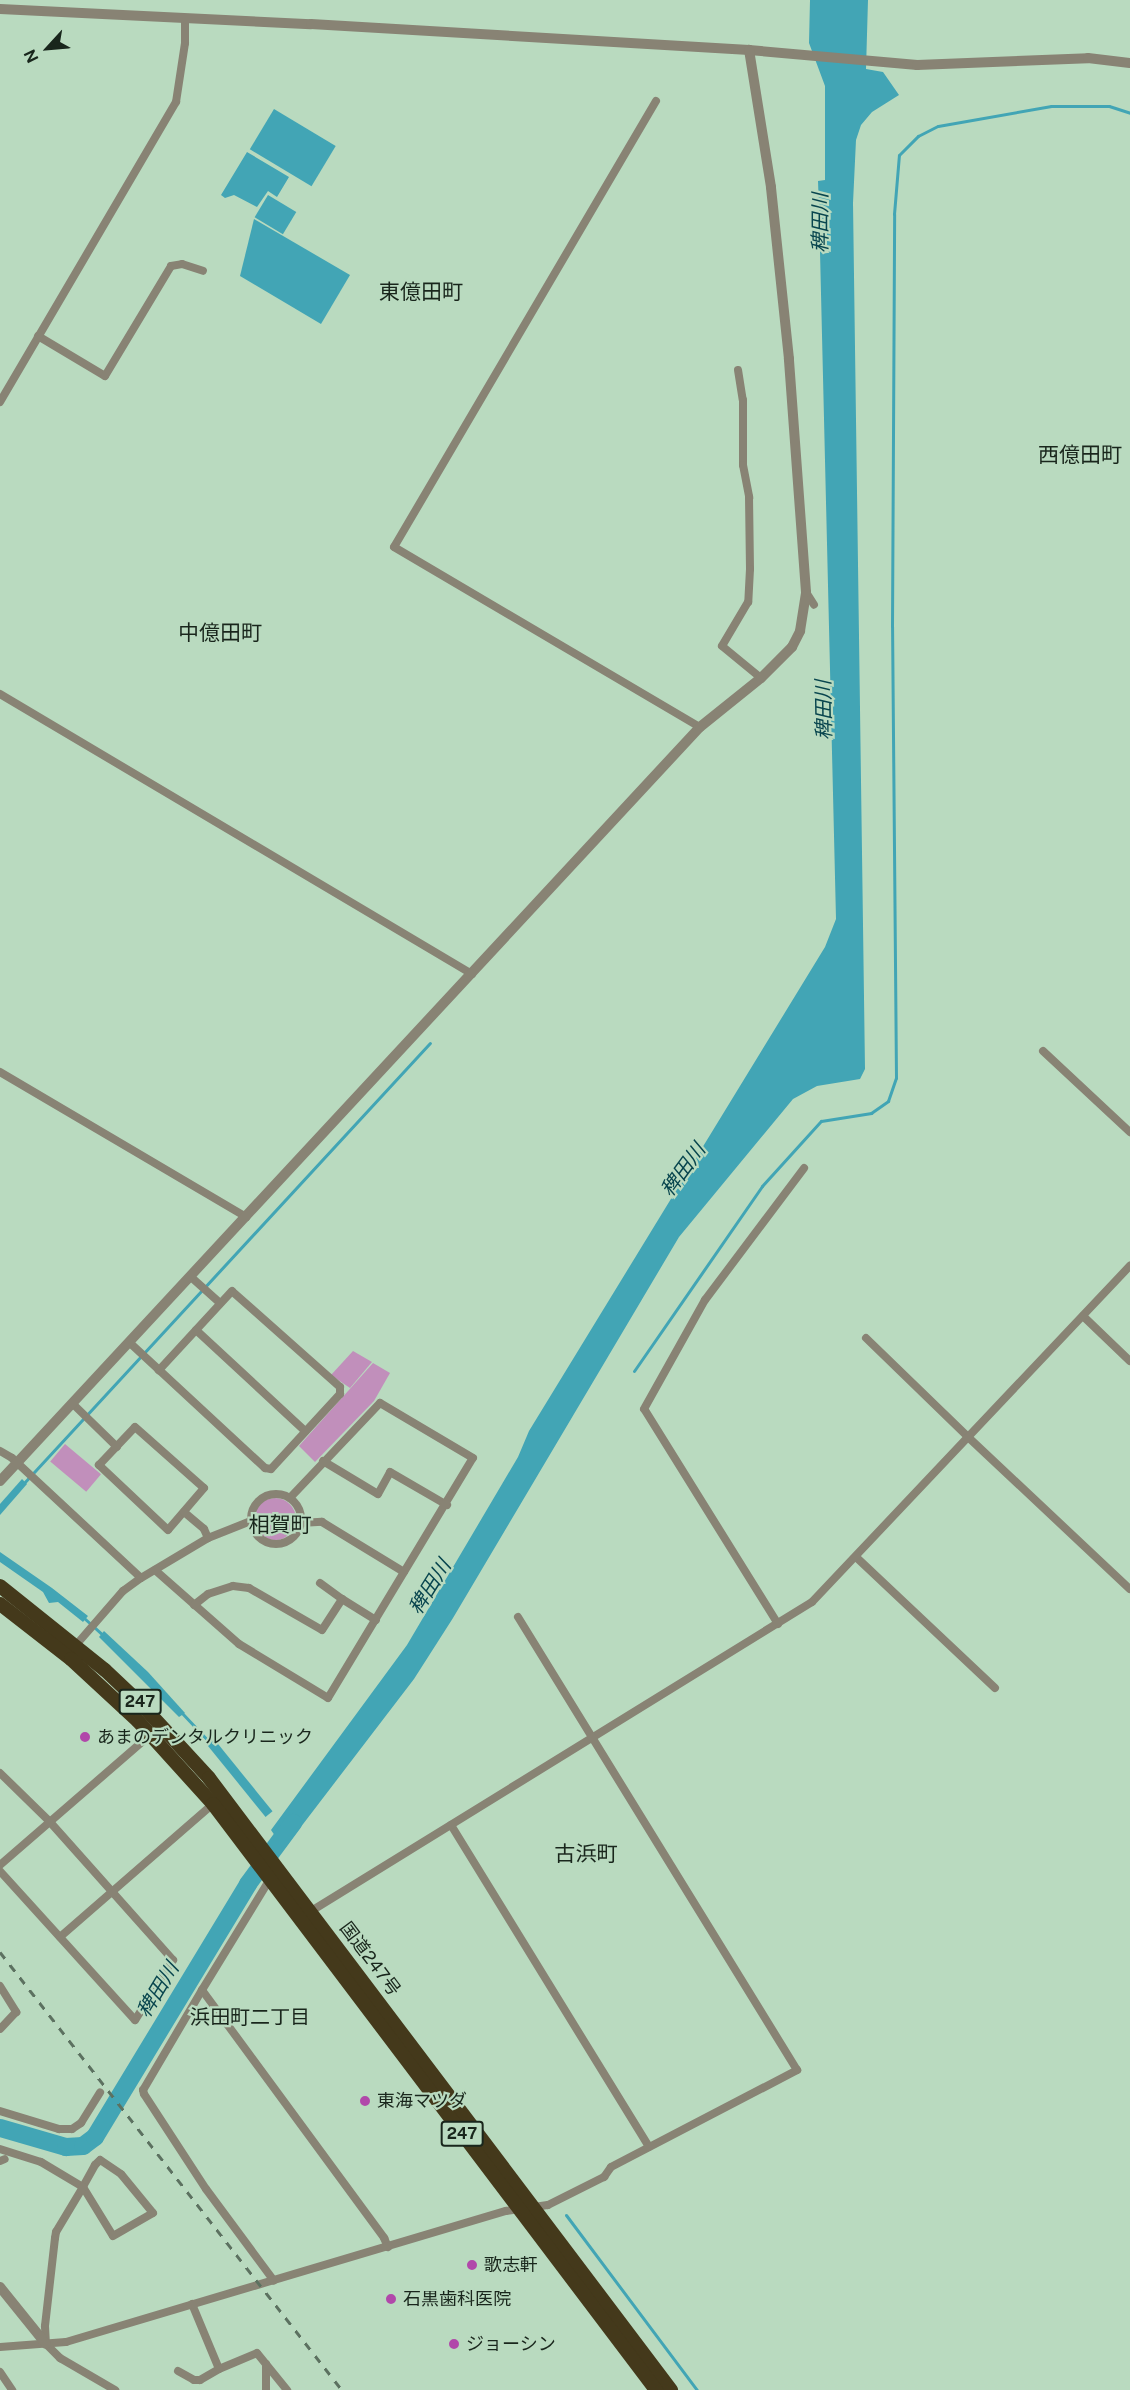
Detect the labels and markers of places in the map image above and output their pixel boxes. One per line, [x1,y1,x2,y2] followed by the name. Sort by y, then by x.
[97,1726,313,1748] place label: あまのデンタルクリニック
[78,1730,92,1744] marker: あまのデンタルクリニック
[377,2090,467,2112] place label: 東海マツダ
[358,2094,372,2108] marker: 東海マツダ
[484,2254,538,2276] place label: 歌志軒
[465,2258,479,2272] marker: 歌志軒
[403,2288,511,2310] place label: 石黒歯科医院
[384,2292,398,2306] marker: 石黒歯科医院
[466,2333,556,2355] place label: ジョーシン
[447,2337,461,2351] marker: ジョーシン

